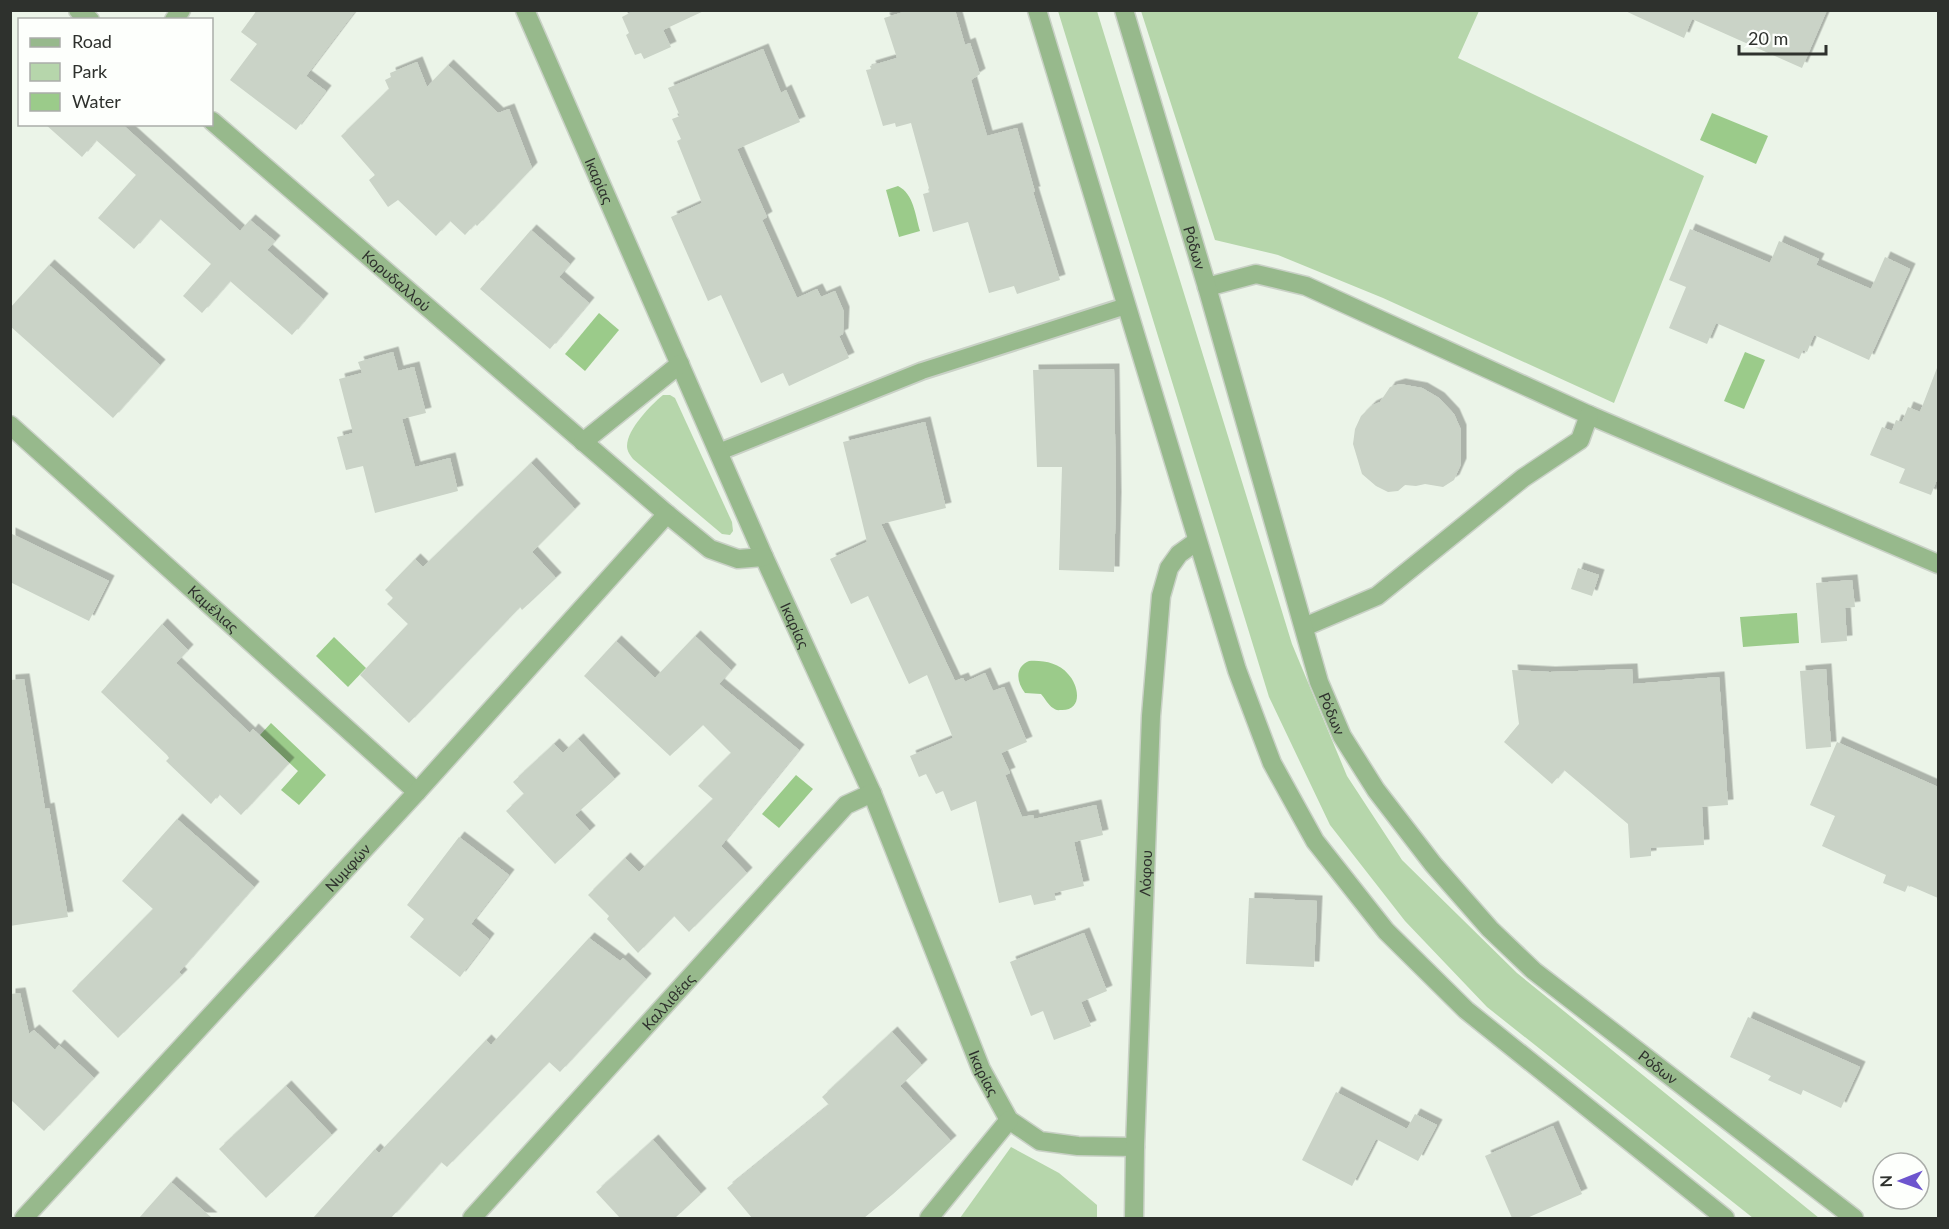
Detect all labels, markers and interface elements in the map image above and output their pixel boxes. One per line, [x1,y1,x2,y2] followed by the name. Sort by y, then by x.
[18,18,213,126] legend
[1739,18,1826,56] scale bar
[1748,27,1788,49] text: 20 m
[72,30,112,52] text: Road
[72,60,108,82] text: Park
[72,90,121,112] text: Water
[582,155,617,206] street label: Ικαρίας
[1180,224,1210,272] street label: Ρόδων
[359,246,435,315] street label: Κορυδαλλού
[184,581,243,636] street label: Καμέλιας
[777,599,814,651] street label: Ικαρίας
[1315,690,1350,738] street label: Ρόδων
[321,840,374,895] street label: Νυμφών
[1135,850,1155,897] street label: Λόφου
[638,970,698,1034] street label: Καλλιθέας
[1635,1046,1682,1088] street label: Ρόδων
[965,1048,1003,1099] street label: Ικαρίας
[1871,1151,1931,1211] north arrow
[1876,1175,1895,1188] text: N

